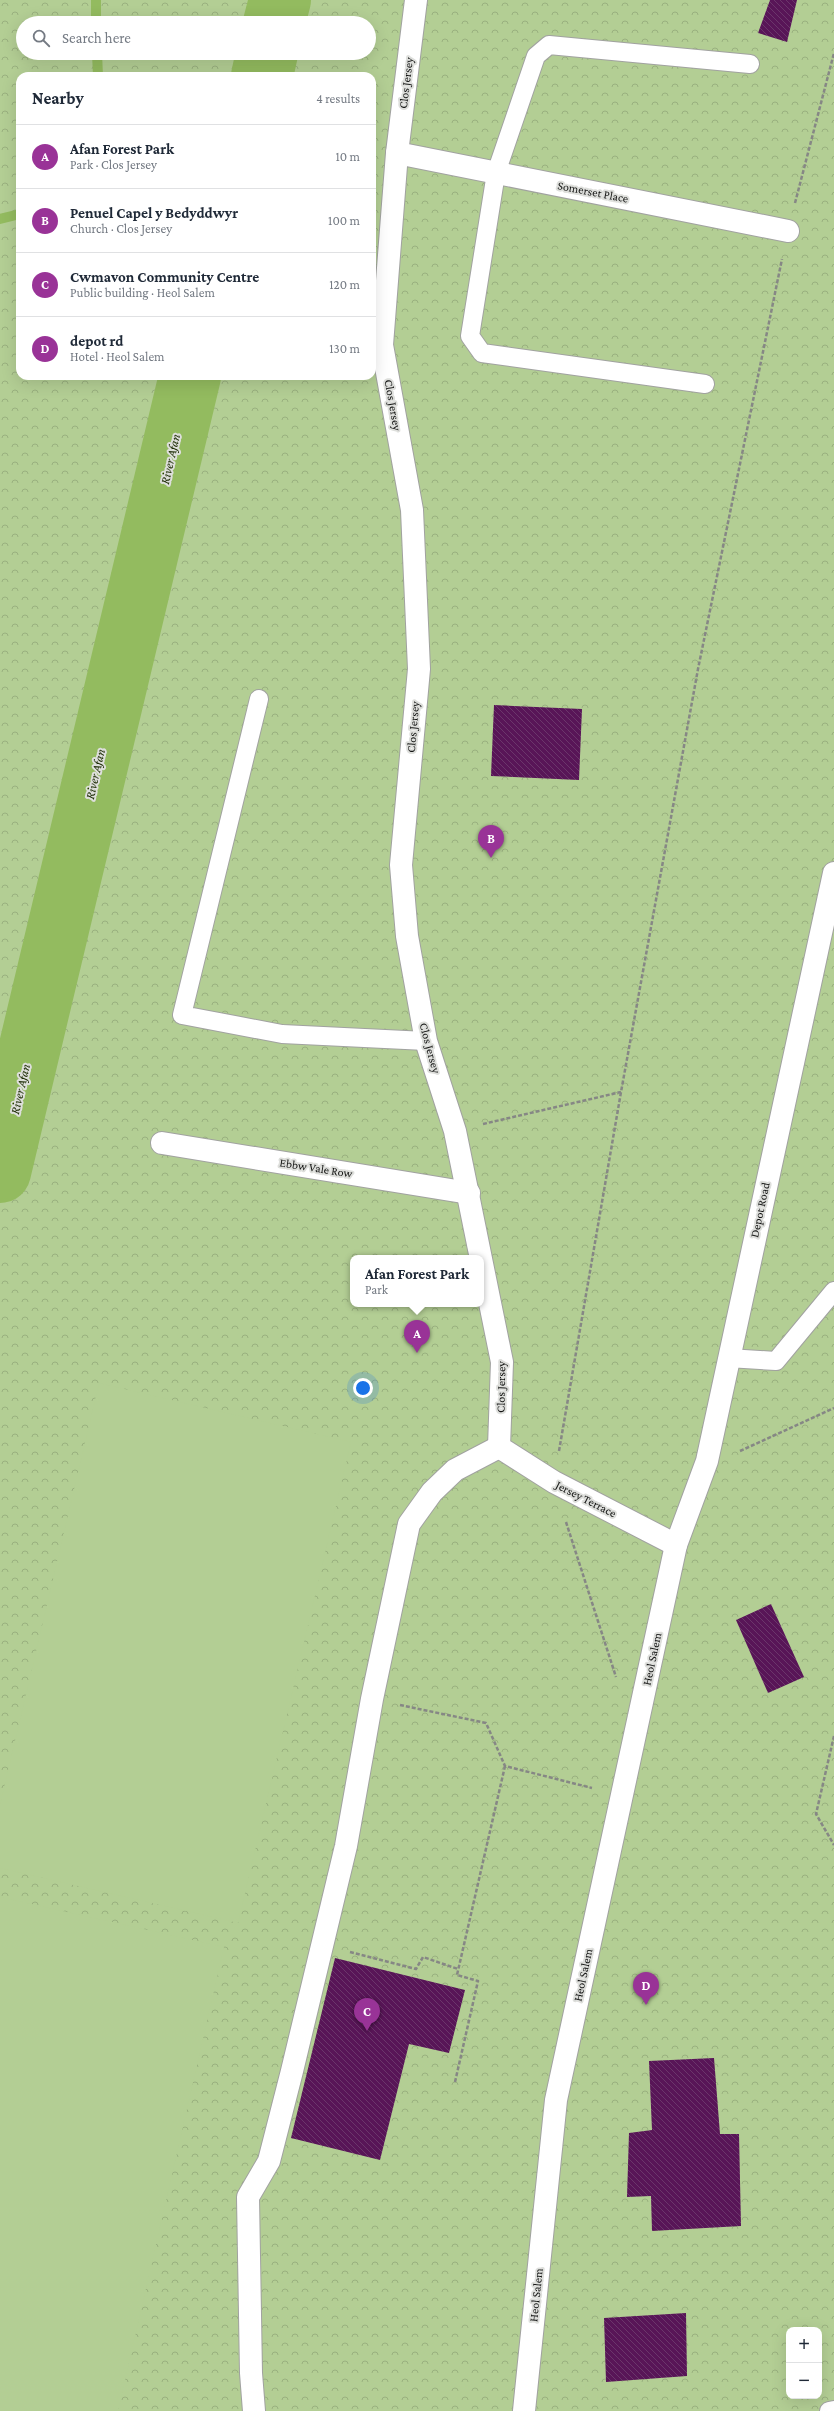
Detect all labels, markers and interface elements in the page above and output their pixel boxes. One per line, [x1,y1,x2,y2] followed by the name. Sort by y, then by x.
[16,16,376,60] search box
[30,27,52,49] icon: search
[62,30,131,46] text: Search here
[396,56,416,109] street label: Clos Jersey
[32,89,84,108] text: Nearby
[316,91,360,106] text: 4 results
[70,141,174,157] text: Afan Forest Park
[41,149,49,164] text: A
[335,149,360,164] text: 10 m
[70,157,157,172] text: Park · Clos Jersey
[556,178,630,206] street label: Somerset Place
[70,205,238,221] text: Penuel Capel y Bedyddwyr
[41,213,49,228] text: B
[328,213,360,228] text: 100 m
[70,221,172,236] text: Church · Clos Jersey
[70,269,259,285] text: Cwmavon Community Centre
[41,277,49,292] text: C
[329,277,360,292] text: 120 m
[70,285,215,300] text: Public building · Heol Salem
[70,333,123,349] text: depot rd
[41,341,49,356] text: D
[329,341,360,356] text: 130 m
[70,349,165,364] text: Hotel · Heol Salem
[382,378,404,432] street label: Clos Jersey
[157,432,183,486] water label: River Afan
[404,700,422,753] street label: Clos Jersey
[82,747,108,801] water label: River Afan
[478,825,504,858] pin: B
[417,1021,444,1075] street label: Clos Jersey
[7,1062,33,1116] water label: River Afan
[279,1155,354,1181] street label: Ebbw Vale Row
[747,1180,773,1239] street label: Depot Road
[350,1255,484,1307] popup
[365,1266,469,1282] text: Afan Forest Park
[365,1282,388,1297] text: Park
[404,1320,430,1353] pin: A
[494,1361,508,1413] street label: Clos Jersey
[353,1378,373,1398] your location
[552,1477,619,1520] street label: Jersey Terrace
[640,1631,665,1687] street label: Heol Salem
[571,1947,596,2003] street label: Heol Salem
[633,1972,659,2005] pin: D
[354,1998,380,2031] pin: C
[526,2267,546,2322] street label: Heol Salem
[786,2327,822,2399] map controls
[786,2327,822,2363] button: +
[786,2363,822,2399] button: −

